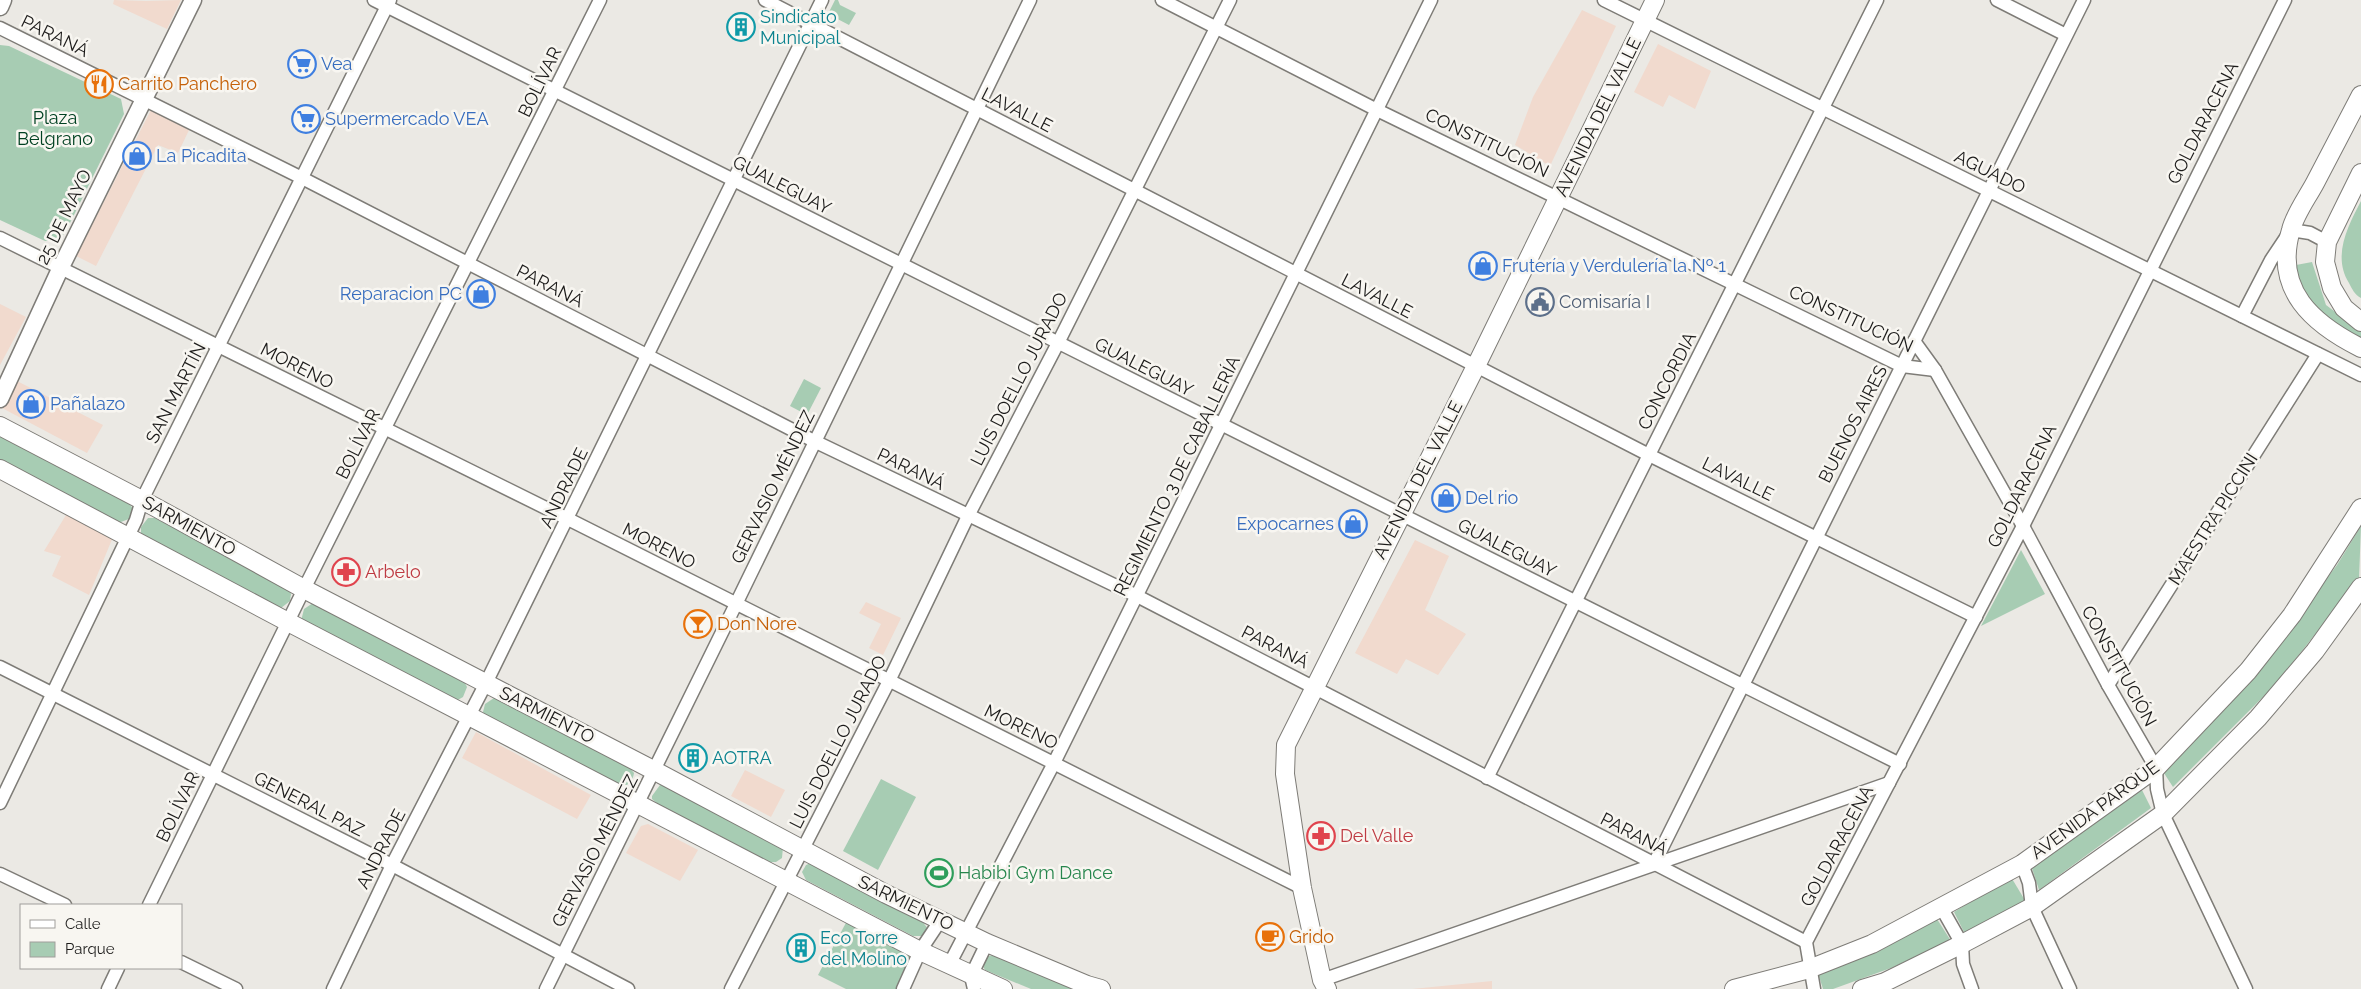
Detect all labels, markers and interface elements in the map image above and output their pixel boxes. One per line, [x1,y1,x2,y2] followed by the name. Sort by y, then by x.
[760,6,841,48] place label: Sindicato Municipal
[18,9,93,61] street label: PARANÁ
[726,12,756,42] building icon: Sindicato Municipal
[1550,34,1645,200] street label: AVENIDA DEL VALLE
[513,43,566,120] street label: BOLÍVAR
[287,49,317,79] supermarket icon: Vea
[321,53,352,74] place label: Vea
[2163,58,2242,187] street label: GOLDARACENA
[84,69,114,99] restaurant icon: Carrito Panchero
[118,73,257,94] place label: Carrito Panchero
[978,83,1056,136] street label: LAVALLE
[1422,103,1553,182] street label: CONSTITUCIÓN
[291,104,321,134] supermarket icon: Supermercado VEA
[17,107,93,149] park label: Plaza Belgrano
[325,108,489,129] place label: Supermercado VEA
[122,141,152,171] shop icon: La Picadita
[156,145,247,166] place label: La Picadita
[1951,145,2029,198] street label: AGUADO
[729,151,835,218] street label: GUALEGUAY
[32,166,96,268] street label: 25 DE MAYO
[1468,251,1498,281] shop icon: Frutería y Verdulería la Nº 1
[1502,255,1726,276] place label: Frutería y Verdulería la Nº 1
[513,259,588,311] street label: PARANÁ
[1338,269,1416,322] street label: LAVALLE
[466,279,496,309] shop icon: Reparacion PC
[1786,280,1917,357] street label: CONSTITUCIÓN
[340,283,462,304] place label: Reparacion PC
[1525,287,1555,317] public building icon: Comisaría I
[966,289,1071,469] street label: LUIS DOELLO JURADO
[1559,291,1650,312] place label: Comisaría I
[1633,329,1700,433] street label: CONCORDIA
[1091,333,1197,400] street label: GUALEGUAY
[140,338,210,447] street label: SAN MARTÍN
[257,338,337,393] street label: MORENO
[1108,352,1244,599] street label: REGIMIENTO 3 DE CABALLERÍA
[1814,361,1891,486] street label: BUENOS AIRES
[16,389,46,419] shop icon: Pañalazo
[50,393,126,414] place label: Pañalazo
[1369,397,1466,562] street label: AVENIDA DEL VALLE
[330,405,384,482] street label: BOLÍVAR
[725,406,819,567] street label: GERVASIO MÉNDEZ
[1983,421,2060,551] street label: GOLDARACENA
[874,442,949,494] street label: PARANÁ
[535,444,592,531] street label: ANDRADE
[2163,449,2262,589] street label: MAESTRA PICCINI
[1699,452,1777,505] street label: LAVALLE
[1431,483,1461,513] shop icon: Del rio
[1465,487,1519,508] place label: Del rio
[139,491,240,560] street label: SARMIENTO
[1338,509,1368,539] shop icon: Expocarnes
[1236,513,1334,534] place label: Expocarnes
[1454,514,1560,581] street label: GUALEGUAY
[619,518,699,573] street label: MORENO
[331,557,361,587] pharmacy icon: Arbelo
[365,561,421,582] place label: Arbelo
[2078,601,2162,730] street label: CONSTITUCIÓN
[683,609,713,639] bar icon: Don Nore
[717,613,797,634] place label: Don Nore
[1238,620,1313,672] street label: PARANÁ
[785,652,890,832] street label: LUIS DOELLO JURADO
[496,682,598,747] street label: SARMIENTO
[981,700,1062,753] street label: MORENO
[678,743,708,773] building icon: AOTRA
[712,747,772,768] place label: AOTRA
[2026,756,2163,863] street label: AVENIDA PARQUE
[251,767,368,840] street label: GENERAL PAZ
[151,768,204,845] street label: BOLÍVAR
[546,771,642,930] street label: GERVASIO MÉNDEZ
[1796,782,1877,910] street label: GOLDARACENA
[352,805,410,892] street label: ANDRADE
[1597,807,1672,859] street label: PARANÁ
[1306,821,1336,851] pharmacy icon: Del Valle
[1340,825,1414,846] place label: Del Valle
[924,858,954,888] sports icon: Habibi Gym Dance
[958,862,1113,883] place label: Habibi Gym Dance
[855,870,957,935] street label: SARMIENTO
[20,904,182,969] legend
[65,915,101,933] text: Calle
[1255,922,1285,952] cafe icon: Grido
[1289,926,1334,947] place label: Grido
[820,927,907,969] place label: Eco Torre del Molino
[786,933,816,963] building icon: Eco Torre del Molino
[65,940,115,958] text: Parque

